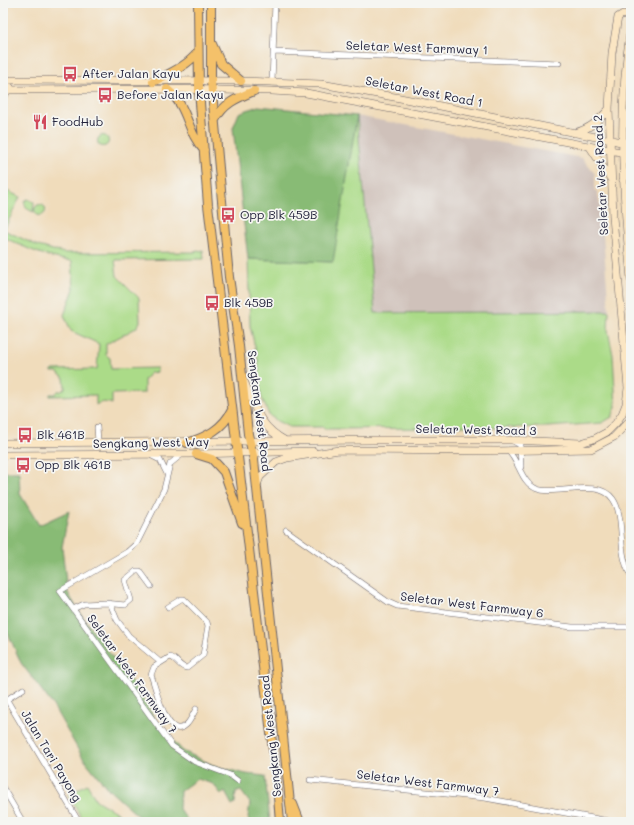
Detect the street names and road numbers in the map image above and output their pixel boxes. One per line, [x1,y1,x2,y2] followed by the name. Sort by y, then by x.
[346,37,488,57] street label: Seletar West Farmway 1
[364,72,484,110] street label: Seletar West Road 1
[589,114,611,236] street label: Seletar West Road 2
[245,349,275,473] street label: Sengkang West Road
[415,420,537,438] street label: Seletar West Road 3
[93,433,209,451] street label: Sengkang West Way
[400,587,545,621] street label: Seletar West Farmway 6
[84,611,182,736] street label: Seletar West Farmway 7
[256,674,284,798] street label: Sengkang West Road
[18,707,86,804] street label: Jalan Tari Payong
[356,765,501,799] street label: Seletar West Farmway 7

